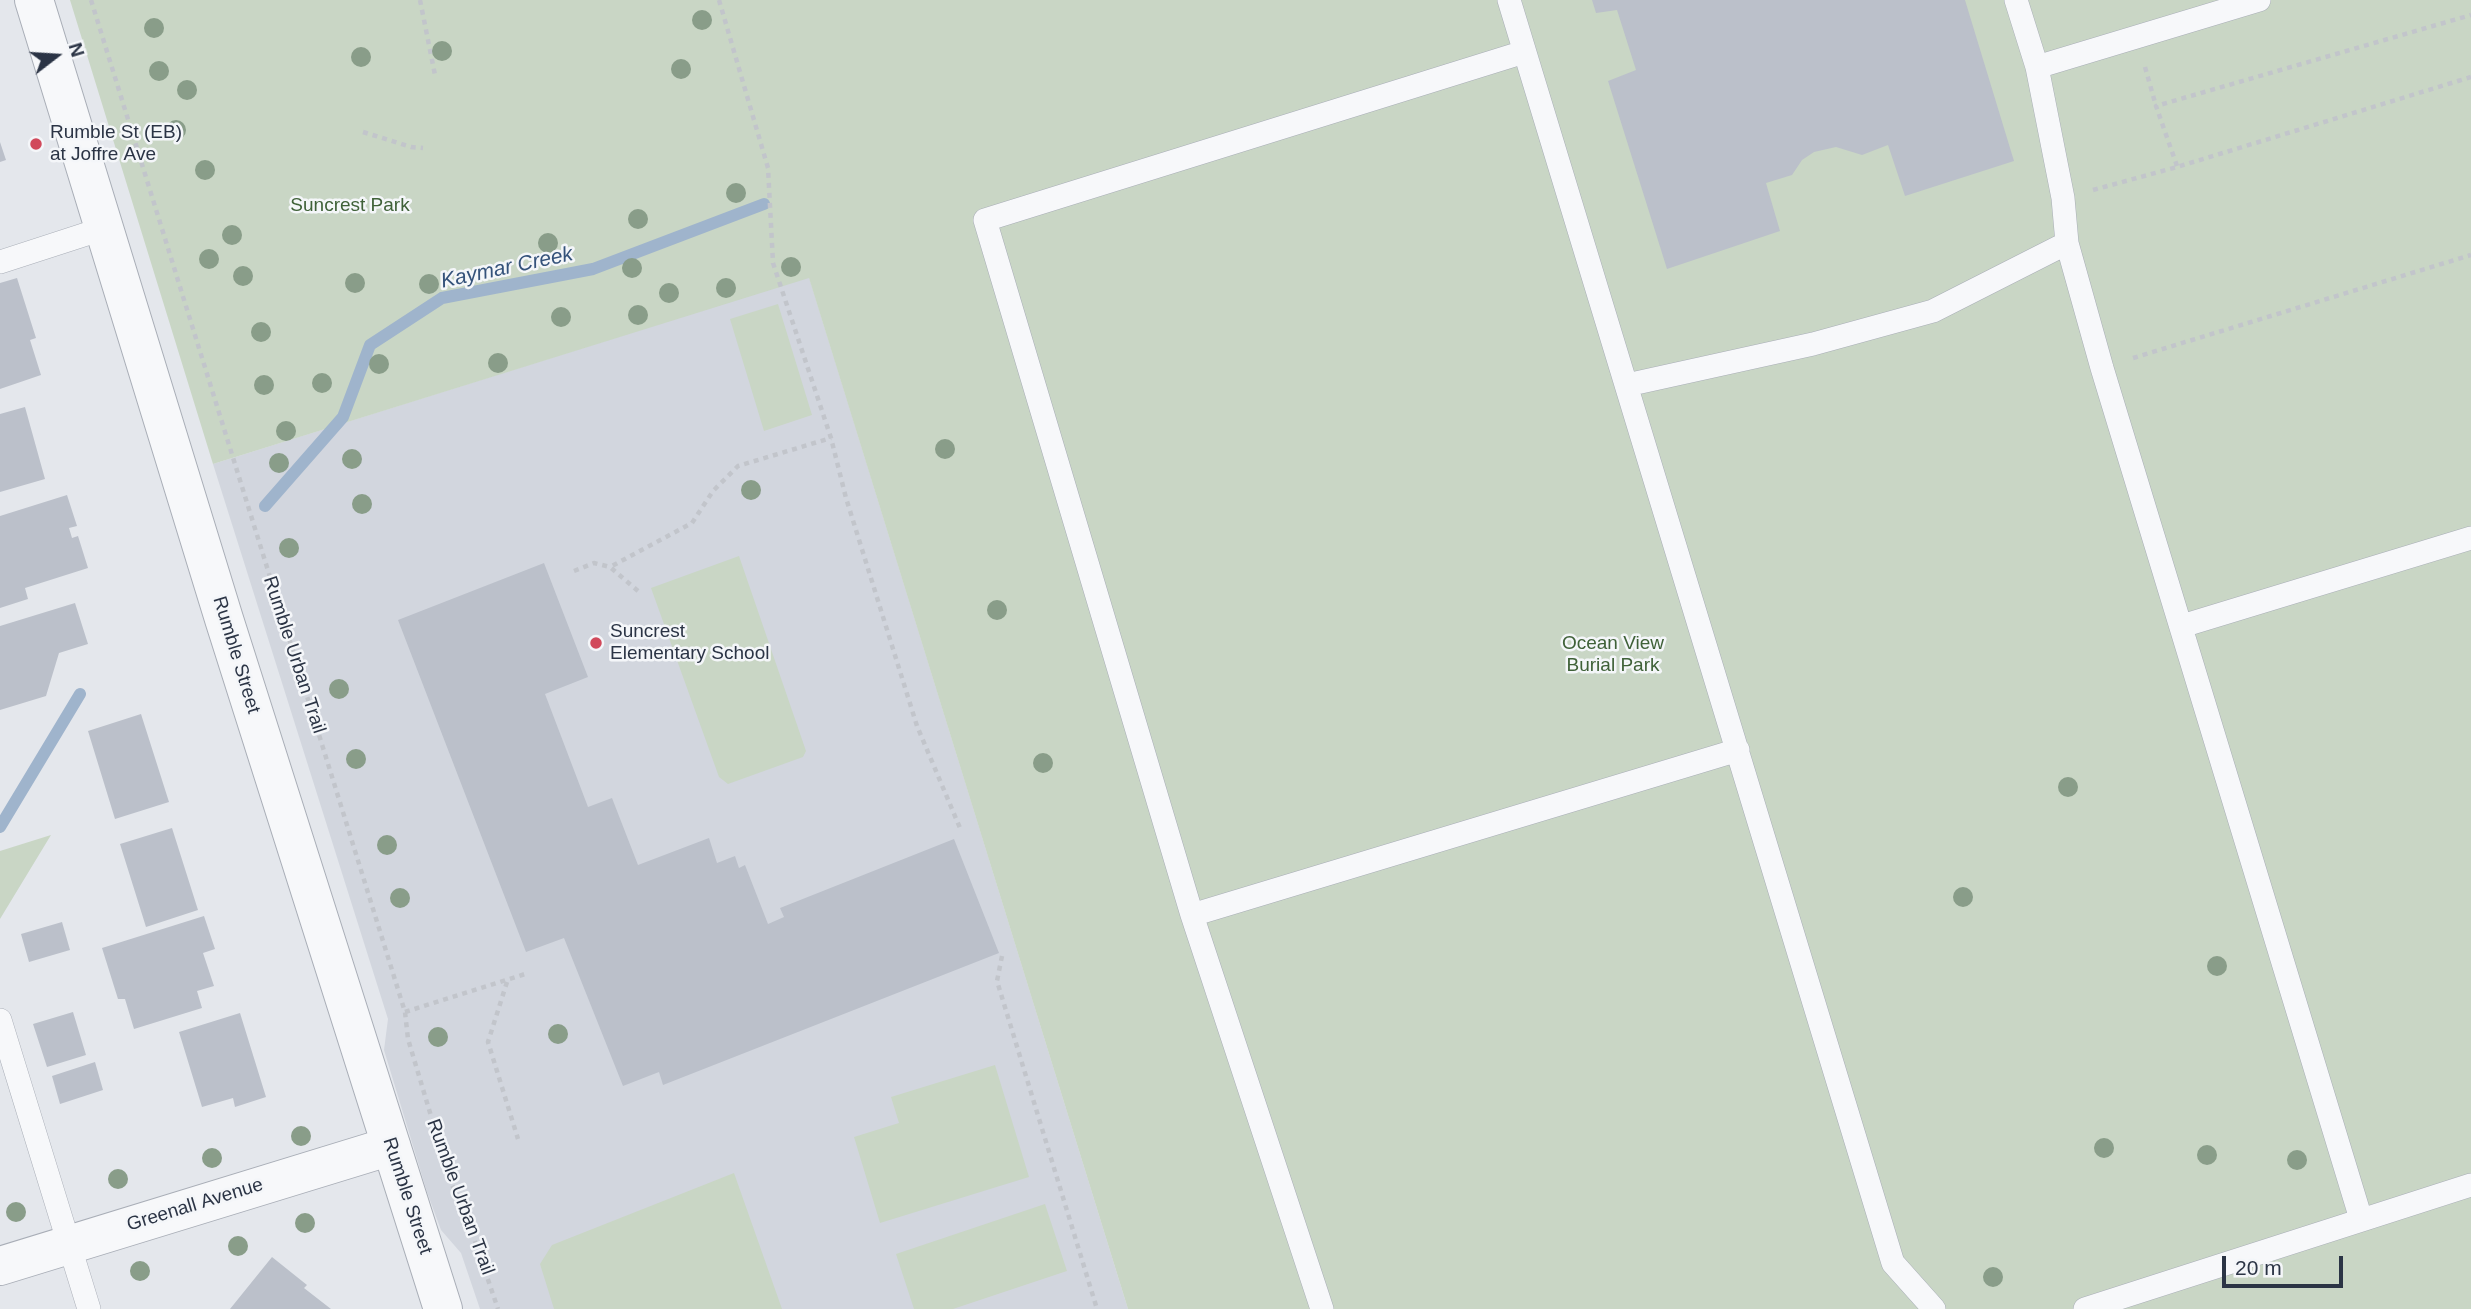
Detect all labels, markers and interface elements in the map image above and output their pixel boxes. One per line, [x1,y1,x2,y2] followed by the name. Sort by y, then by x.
[21,21,91,91] north arrow
[65,40,89,59] text: N
[50,122,182,166] place label: Rumble St (EB) at Joffre Ave
[28,136,44,152] marker: Rumble St (EB) at Joffre Ave
[290,195,410,217] park label: Suncrest Park
[439,242,575,294] water label: Kaymar Creek
[258,573,330,737] street label: Rumble Urban Trail
[207,594,265,716] street label: Rumble Street
[610,621,769,665] place label: Suncrest Elementary School
[1562,633,1664,677] park label: Ocean View Burial Park
[588,635,604,651] marker: Suncrest Elementary School
[421,1116,499,1278] street label: Rumble Urban Trail
[377,1135,437,1257] street label: Rumble Street
[124,1173,266,1237] street label: Greenall Avenue
[2226,1242,2347,1286] scale bar
[2235,1256,2282,1279] text: 20 m

